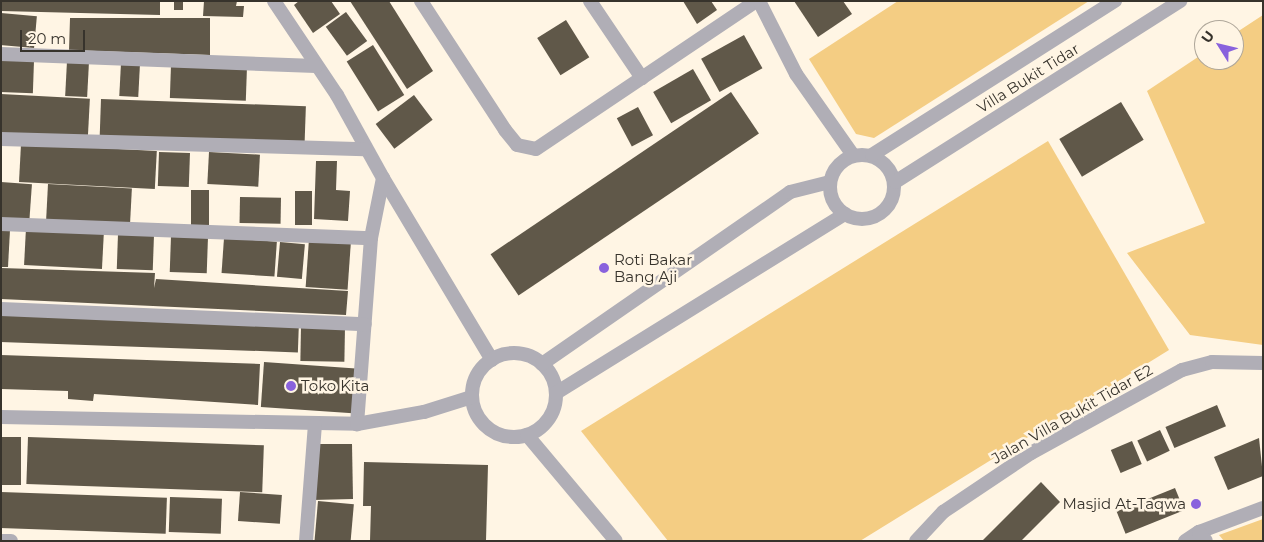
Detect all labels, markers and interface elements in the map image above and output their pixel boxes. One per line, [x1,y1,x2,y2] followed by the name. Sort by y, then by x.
[22,20,88,52] scale bar
[1194,20,1244,70] north arrow
[1197,27,1218,47] text: U
[28,29,66,48] text: 20 m
[974,39,1082,117] street label: Villa Bukit Tidar
[614,250,692,285] place label: Roti Bakar Bang Aji
[598,262,610,274] marker: Roti Bakar Bang Aji
[988,361,1156,467] street label: Jalan Villa Bukit Tidar E2
[301,377,369,395] place label: Toko Kita
[285,380,297,392] marker: Toko Kita
[1062,495,1186,513] place label: Masjid At-Taqwa
[1190,498,1202,510] marker: Masjid At-Taqwa

